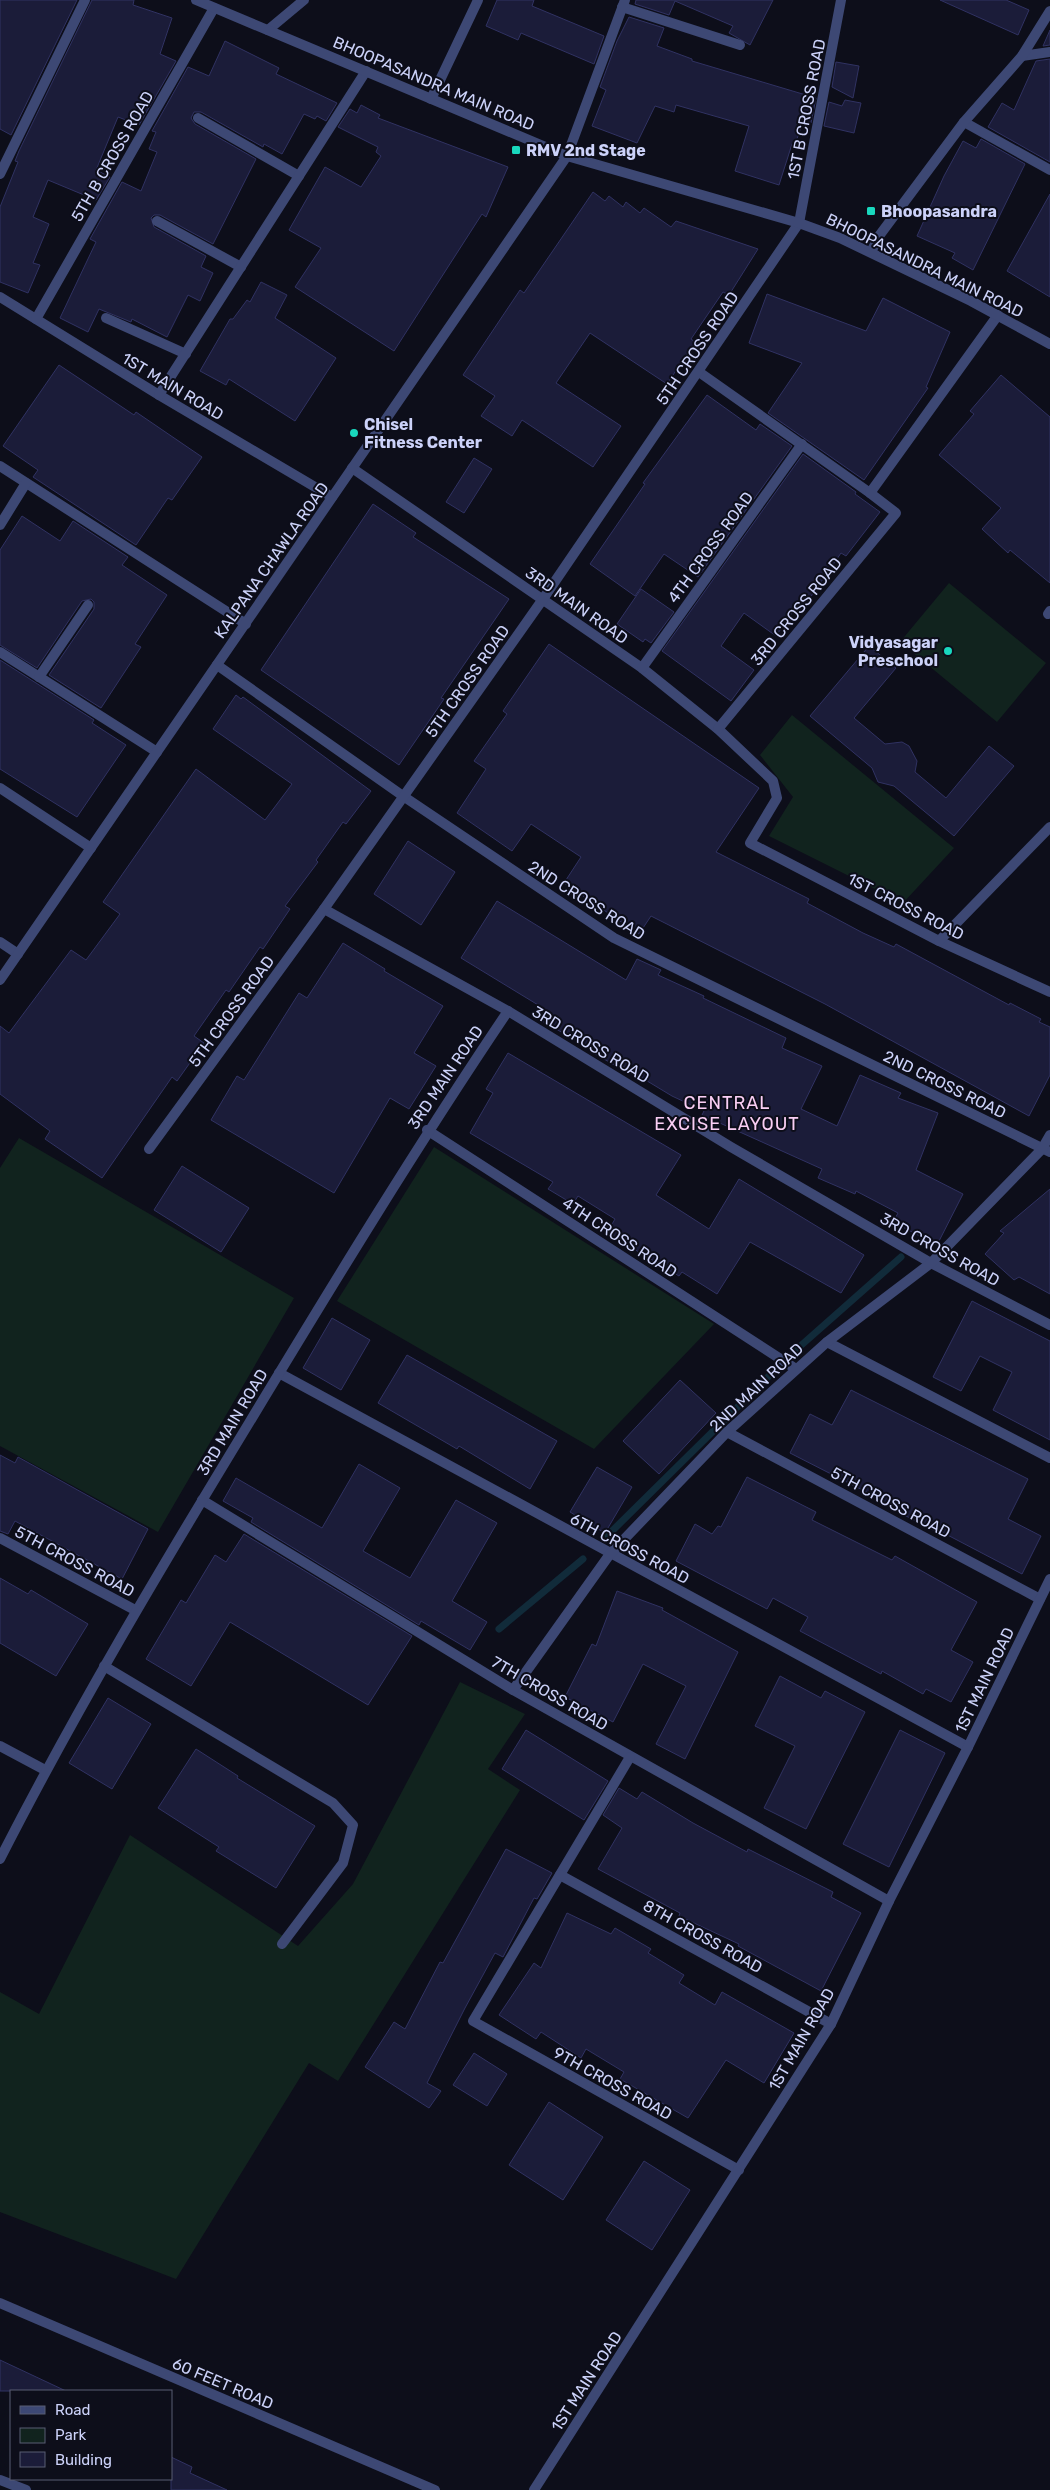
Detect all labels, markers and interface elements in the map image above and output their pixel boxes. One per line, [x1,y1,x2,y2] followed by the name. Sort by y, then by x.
[330,32,537,135] street label: BHOOPASANDRA MAIN ROAD
[784,37,829,181] street label: 1ST B CROSS ROAD
[67,88,157,225] street label: 5TH B CROSS ROAD
[526,141,646,160] place label: RMV 2nd Stage
[510,144,522,156] marker: RMV 2nd Stage
[881,202,997,221] place label: Bhoopasandra
[865,205,877,217] marker: Bhoopasandra
[823,209,1026,322] street label: BHOOPASANDRA MAIN ROAD
[652,288,742,409] street label: 5TH CROSS ROAD
[119,349,227,424] street label: 1ST MAIN ROAD
[364,415,483,452] place label: Chisel Fitness Center
[348,427,360,439] marker: Chisel Fitness Center
[210,479,333,642] street label: KALPANA CHAWLA ROAD
[664,488,757,607] street label: 4TH CROSS ROAD
[747,553,846,669] street label: 3RD CROSS ROAD
[522,563,632,648] street label: 3RD MAIN ROAD
[422,621,513,741] street label: 5TH CROSS ROAD
[849,633,939,670] place label: Vidyasagar Preschool
[942,645,954,657] marker: Vidyasagar Preschool
[525,857,649,944] street label: 2ND CROSS ROAD
[844,869,967,944] street label: 1ST CROSS ROAD
[185,952,278,1071] street label: 5TH CROSS ROAD
[529,1002,653,1087] street label: 3RD CROSS ROAD
[404,1022,487,1133] street label: 3RD MAIN ROAD
[880,1047,1009,1122] street label: 2ND CROSS ROAD
[654,1092,800,1135] district label: CENTRAL EXCISE LAYOUT
[559,1193,681,1282] street label: 4TH CROSS ROAD
[877,1209,1003,1290] street label: 3RD CROSS ROAD
[706,1339,807,1436] street label: 2ND MAIN ROAD
[193,1366,272,1479] street label: 3RD MAIN ROAD
[828,1463,954,1542] street label: 5TH CROSS ROAD
[567,1509,693,1588] street label: 6TH CROSS ROAD
[12,1522,138,1601] street label: 5TH CROSS ROAD
[951,1624,1018,1736] street label: 1ST MAIN ROAD
[488,1652,611,1735] street label: 7TH CROSS ROAD
[640,1896,766,1977] street label: 8TH CROSS ROAD
[764,1985,838,2094] street label: 1ST MAIN ROAD
[550,2043,675,2124] street label: 9TH CROSS ROAD
[547,2328,626,2435] street label: 1ST MAIN ROAD
[169,2354,276,2413] street label: 60 FEET ROAD
[10,2390,172,2480] legend
[55,2401,91,2419] text: Road
[55,2426,86,2444] text: Park
[55,2451,112,2469] text: Building

